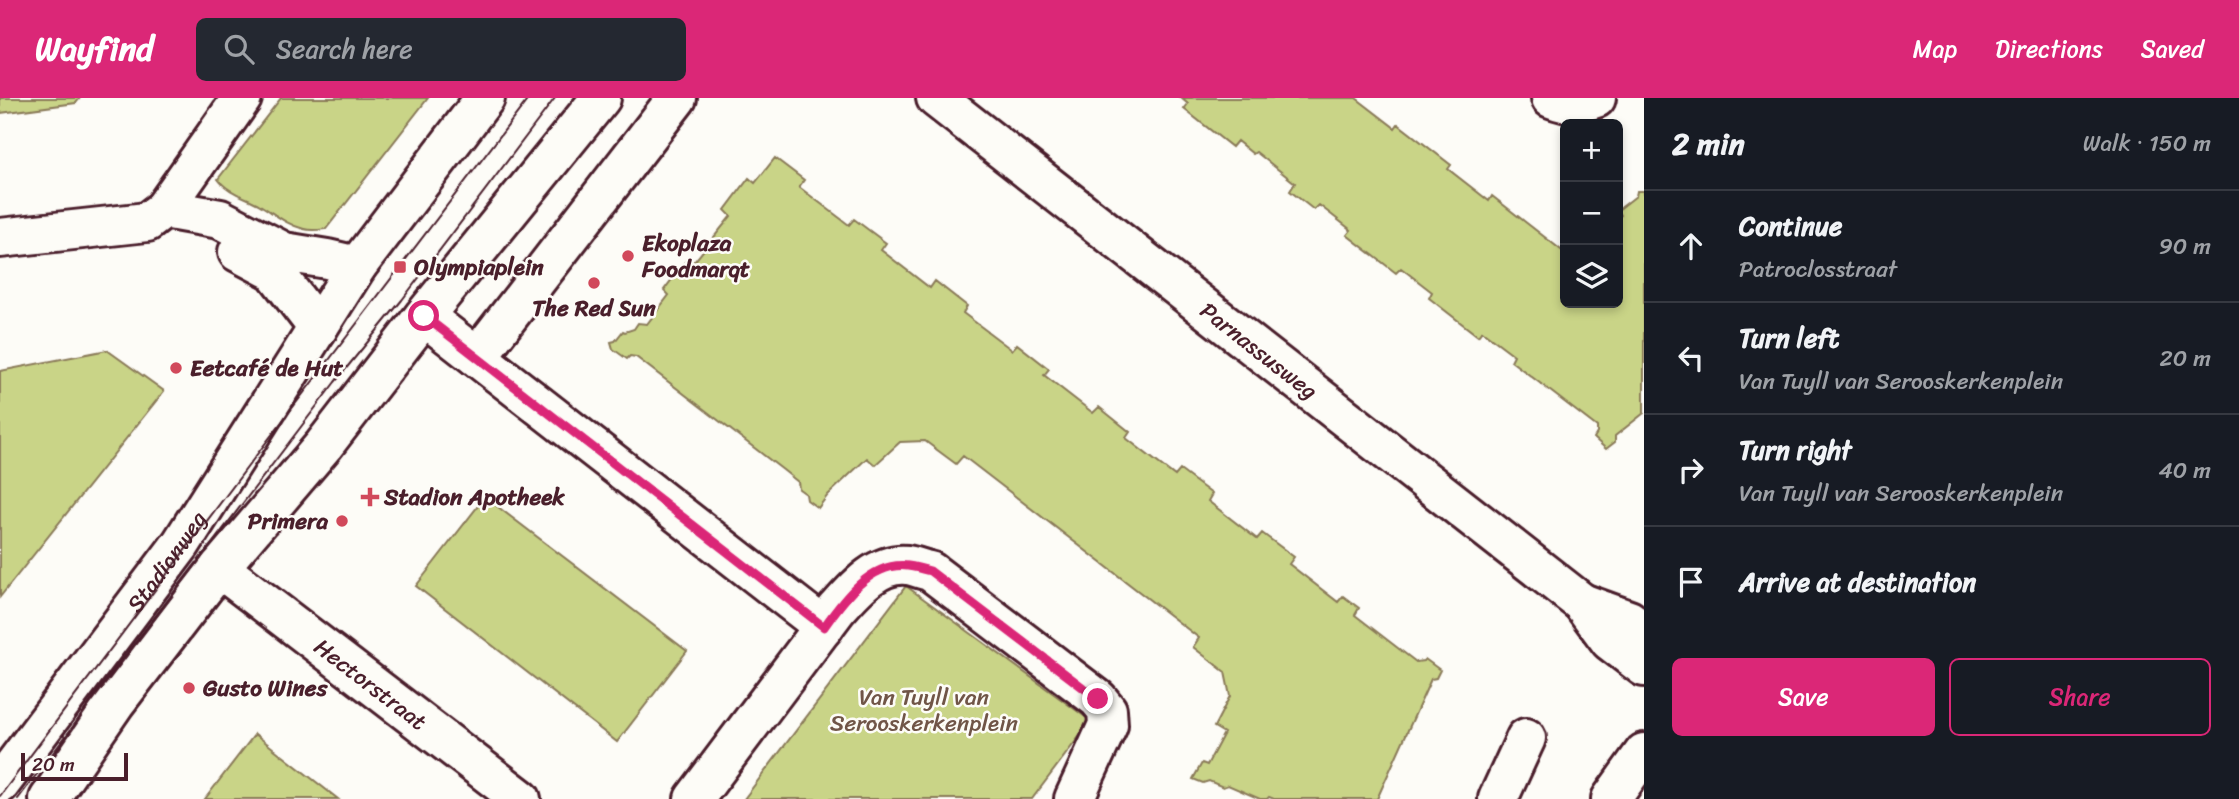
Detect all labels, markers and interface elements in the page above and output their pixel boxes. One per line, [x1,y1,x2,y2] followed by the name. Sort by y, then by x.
[196,18,686,81] search box
[35,20,154,78] text: Wayfind
[276,26,413,72] text: Search here
[1913,28,1957,70] text: Map
[1995,28,2103,70] text: Directions
[2141,28,2204,70] text: Saved
[220,30,258,68] icon: search
[1672,117,1745,171] text: 2 min
[1560,119,1623,308] map controls
[1560,119,1623,182] button: +
[2083,123,2211,164] text: Walk · 150 m
[1560,182,1623,245] button: −
[1739,203,1842,249] text: Continue
[641,223,750,290] place label: Ekoplaza Foodmarqt
[2159,226,2211,267] text: 90 m
[1672,227,1710,265] icon: ahead
[1560,245,1623,308] button: layers
[414,247,544,288] place label: Olympiaplein
[620,248,636,264] marker: Ekoplaza Foodmarqt
[1739,249,1897,290] text: Patroclosstraat
[392,259,408,275] marker: Olympiaplein
[586,275,602,291] marker: The Red Sun
[532,288,656,329] place label: The Red Sun
[1190,291,1327,411] street label: Parnassusweg
[408,300,439,331] route start
[1739,315,1839,361] text: Turn left
[2160,338,2211,379] text: 20 m
[1672,339,1710,377] icon: left
[190,348,343,389] place label: Eetcafé de Hut
[168,360,184,376] marker: Eetcafé de Hut
[1739,361,2063,402] text: Van Tuyll van Serooskerkenplein
[1739,427,1852,473] text: Turn right
[2158,450,2211,491] text: 40 m
[1672,451,1710,489] icon: right
[1739,473,2063,514] text: Van Tuyll van Serooskerkenplein
[383,477,565,518] place label: Stadion Apotheek
[362,489,378,505] marker: Stadion Apotheek
[248,501,328,542] place label: Primera
[116,502,218,622] street label: Stadionweg
[334,513,350,529] marker: Primera
[1739,559,1976,605] text: Arrive at destination
[1672,563,1710,601] icon: arrive
[305,627,436,741] street label: Hectorstraat
[1672,658,1935,736] button: Save
[1949,658,2211,736] button: Share
[202,668,329,709] place label: Gusto Wines
[830,677,1018,744] park label: Van Tuyll van Serooskerkenplein
[181,680,197,696] marker: Gusto Wines
[1082,683,1113,714] route end
[32,748,75,781] text: 20 m
[21,750,128,782] scale bar

